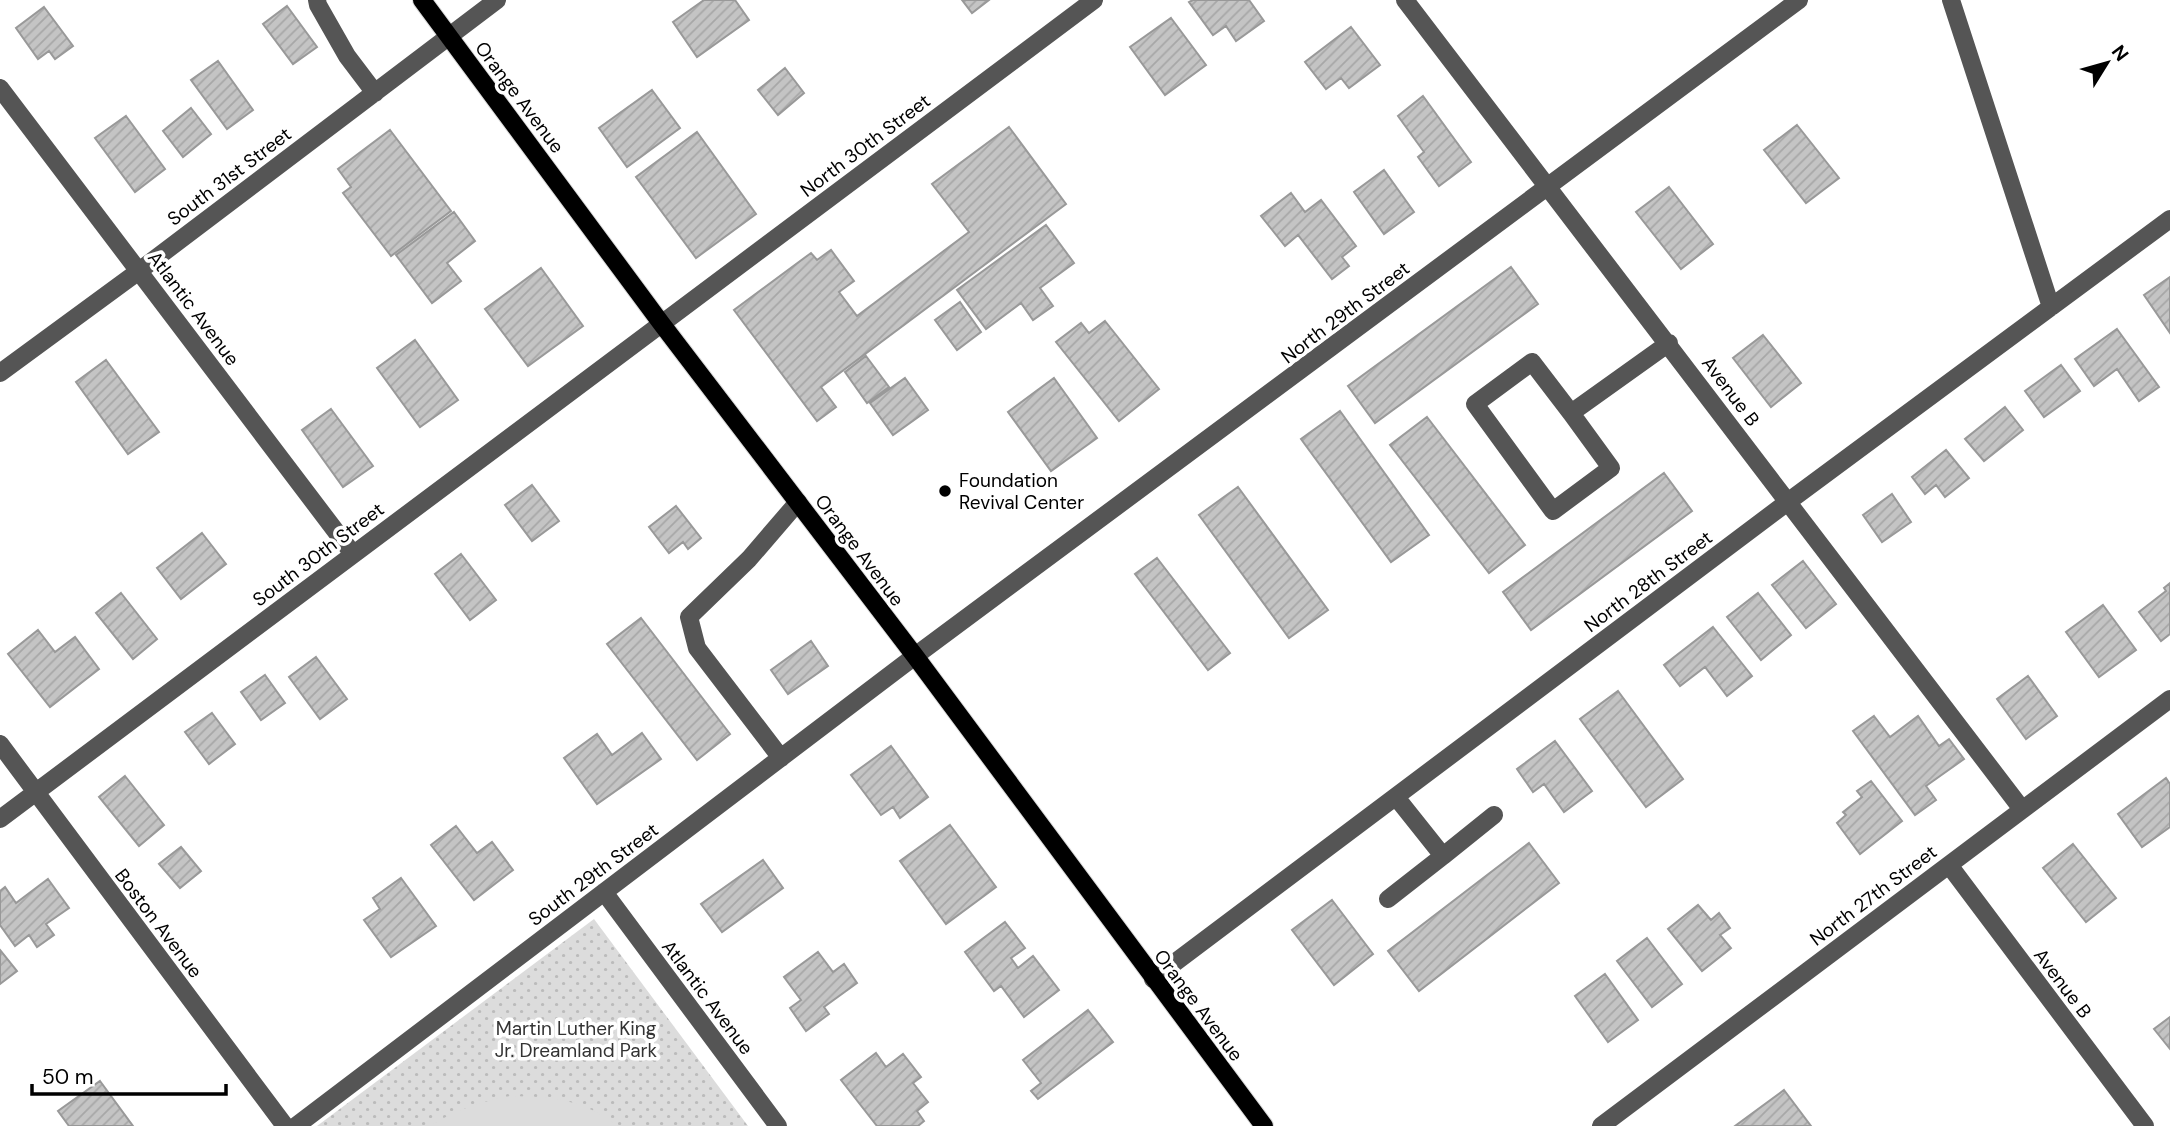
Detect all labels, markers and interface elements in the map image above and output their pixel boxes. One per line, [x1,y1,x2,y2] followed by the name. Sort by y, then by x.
[2072,28,2142,98] north arrow
[469,36,570,158] street label: Orange Avenue
[2106,40,2134,66] text: N
[795,88,935,202] street label: North 30th Street
[162,122,296,231] street label: South 31st Street
[142,246,245,371] street label: Atlantic Avenue
[1276,256,1415,369] street label: North 29th Street
[1696,351,1765,431] street label: Avenue B
[959,468,1084,515] place label: Foundation Revival Center
[937,483,953,499] marker: Foundation Revival Center
[809,489,910,611] street label: Orange Avenue
[248,497,389,612] street label: South 30th Street
[1579,525,1717,638] street label: North 28th Street
[523,817,663,931] street label: South 29th Street
[1805,839,1942,951] street label: North 27th Street
[109,864,208,983] street label: Boston Avenue
[656,935,759,1060] street label: Atlantic Avenue
[2028,943,2097,1023] street label: Avenue B
[1148,944,1249,1066] street label: Orange Avenue
[495,1016,658,1063] park label: Martin Luther King Jr. Dreamland Park
[32,1052,226,1096] scale bar
[42,1063,93,1091] text: 50 m

